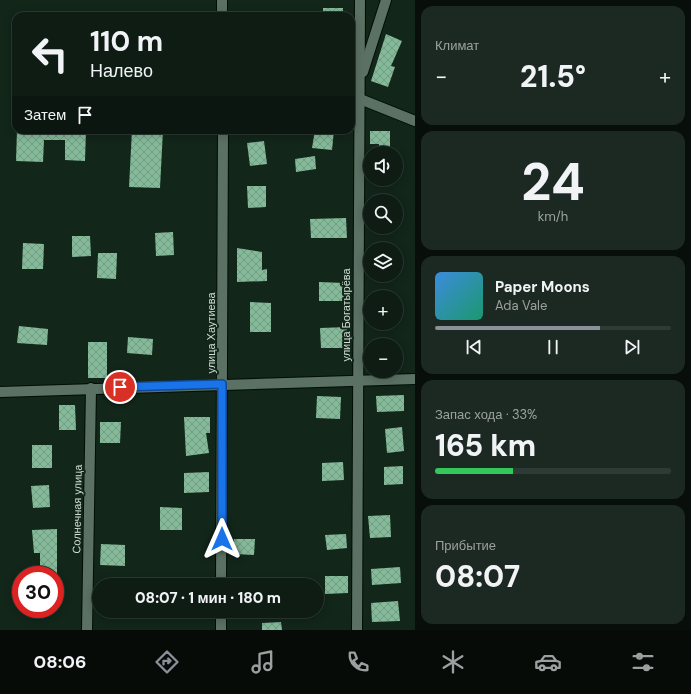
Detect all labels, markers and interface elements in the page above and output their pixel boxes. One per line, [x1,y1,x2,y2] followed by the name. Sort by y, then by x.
[90,23,163,60] text: 110 m
[24,28,76,80] icon: left
[435,37,479,54] text: Климат
[520,57,586,96] text: 21.5°
[90,59,153,83] text: Налево
[435,62,447,91] text: −
[659,62,671,91] text: +
[74,104,96,126] icon: arrive
[24,105,66,125] text: Затем
[363,146,403,378] map controls
[363,146,403,186] button: sound
[521,148,585,216] text: 24
[363,194,403,234] button: search
[538,208,568,225] text: km/h
[363,242,403,282] button: layers
[339,268,353,362] street label: улица Богатырёва
[495,277,590,297] text: Paper Moons
[363,290,403,330] button: +
[204,292,218,374] street label: улица Хаутиева
[495,297,547,314] text: Ada Vale
[463,336,485,358] icon: previous
[542,336,564,358] icon: pause
[621,336,643,358] icon: next
[363,338,403,378] button: −
[103,370,137,404] pin
[109,376,131,398] icon: arrive
[435,406,537,423] text: Запас хода · 33%
[435,426,536,465] text: 165 km
[69,463,85,554] street label: Солнечная улица
[201,518,243,560] position arrow
[435,537,496,554] text: Прибытие
[435,557,520,596] text: 08:07
[12,566,64,618] speed limit sign: 30
[135,588,281,608] text: 08:07 · 1 мин · 180 m
[153,648,181,676] icon: directions
[249,648,277,676] icon: music
[344,648,372,676] icon: phone
[439,648,467,676] icon: climate
[534,648,562,676] icon: car
[629,648,657,676] icon: filters
[34,650,86,674] text: 08:06

